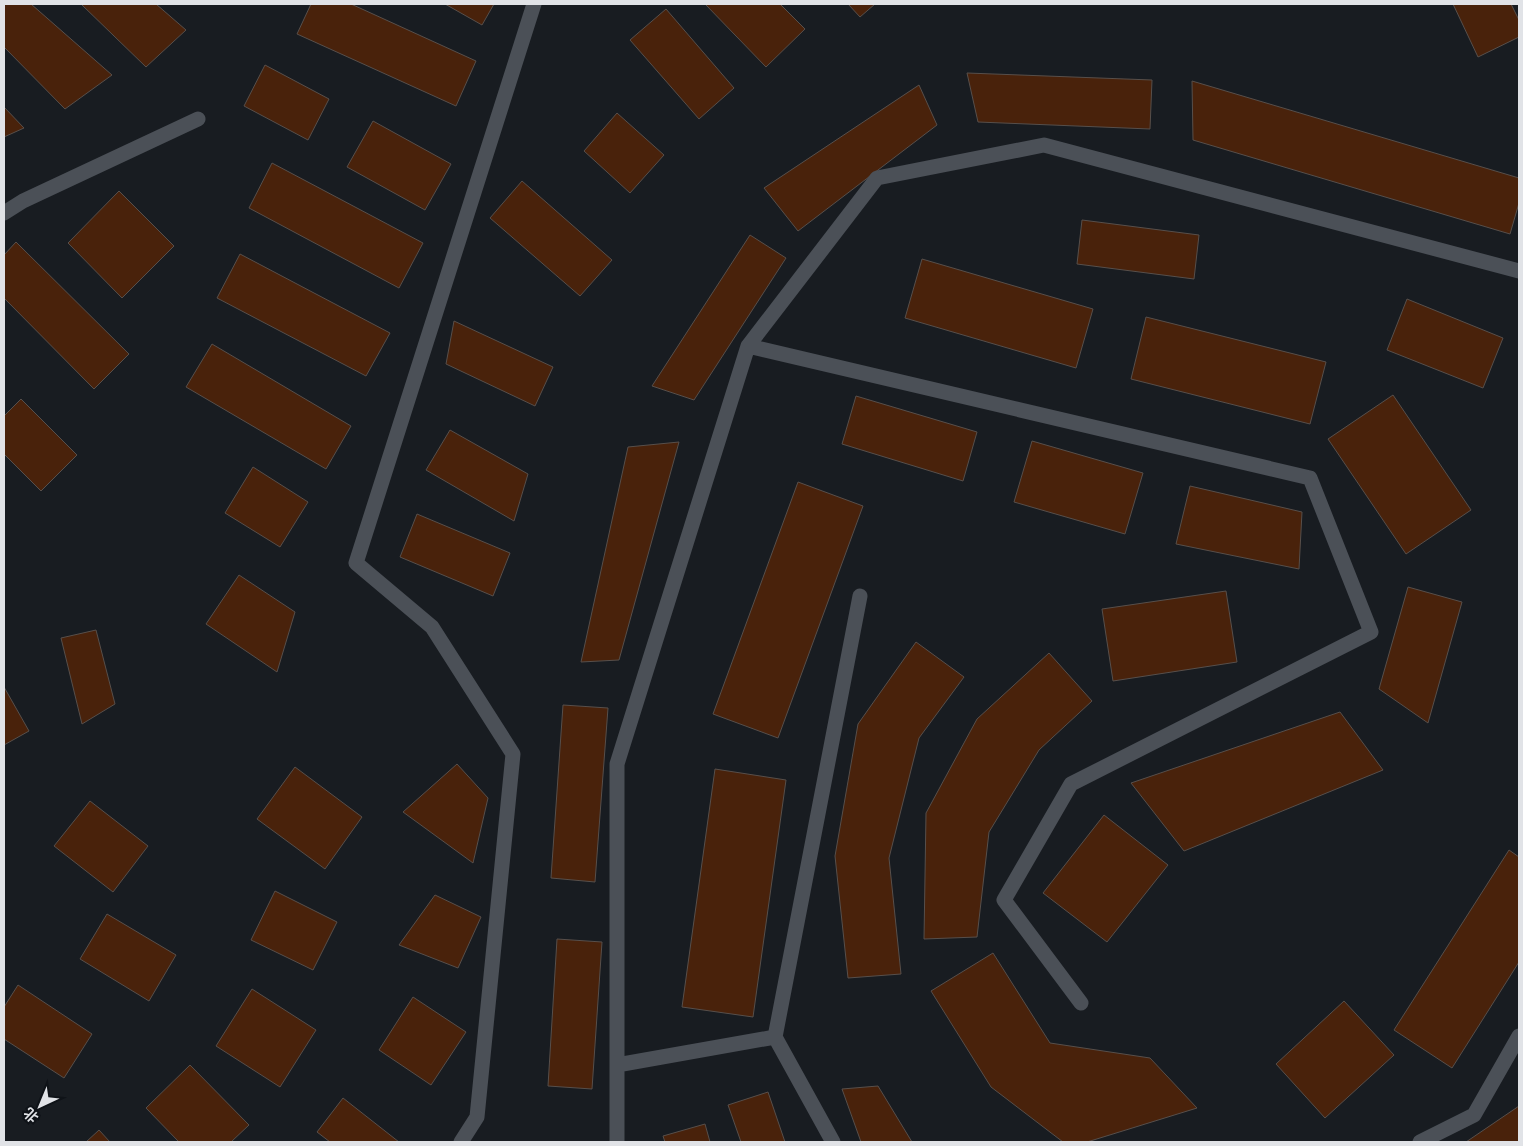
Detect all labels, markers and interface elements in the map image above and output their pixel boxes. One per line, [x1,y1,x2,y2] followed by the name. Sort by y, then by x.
[15,1081,65,1131] north arrow
[20,1104,42,1127] text: 北

